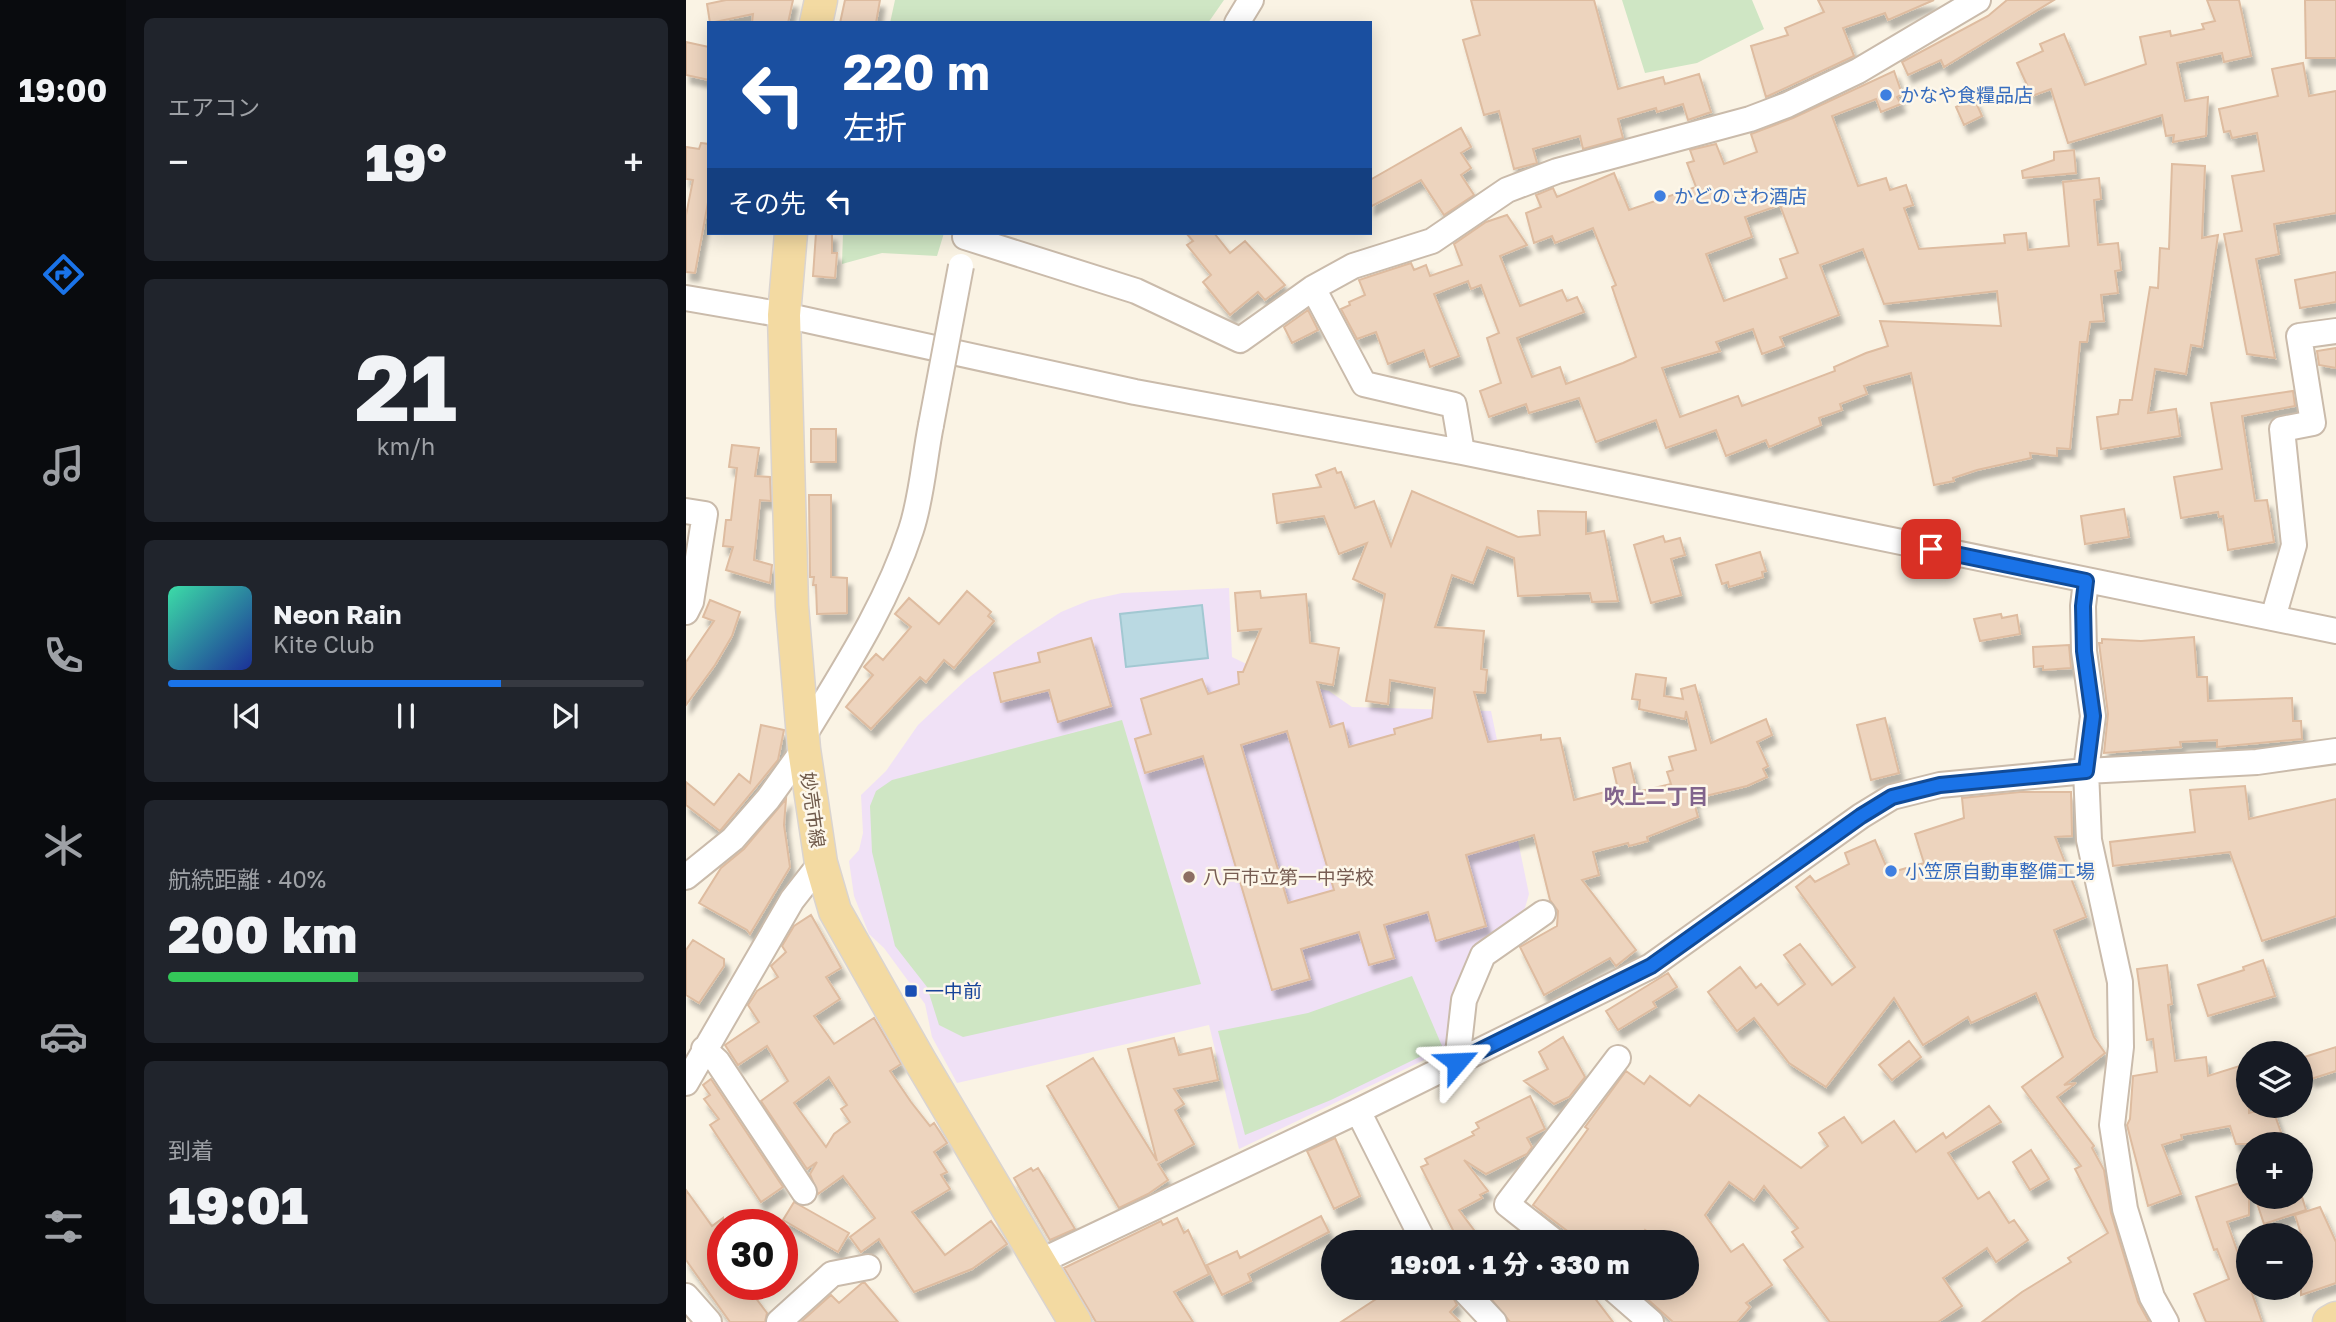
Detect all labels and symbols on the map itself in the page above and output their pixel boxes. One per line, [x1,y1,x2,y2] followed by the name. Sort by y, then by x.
[1900,83,2033,106] place label: かなや食糧品店
[1878,87,1894,103] marker: かなや食糧品店
[1674,184,1807,207] place label: かどのさわ酒店
[1652,188,1668,204] marker: かどのさわ酒店
[1901,519,1961,579] pin
[797,771,830,849] street label: 妙売市線
[1604,783,1709,809] district label: 吹上二丁目
[1905,859,2095,882] place label: 小笠原自動車整備工場
[1883,863,1899,879] marker: 小笠原自動車整備工場
[1203,865,1374,888] place label: 八戸市立第一中学校
[1181,869,1197,885] marker: 八戸市立第一中学校
[925,979,982,1002] place label: 一中前
[903,983,919,999] marker: 一中前
[1420,1025,1494,1099] position arrow
[707,1209,798,1300] speed limit sign: 30

